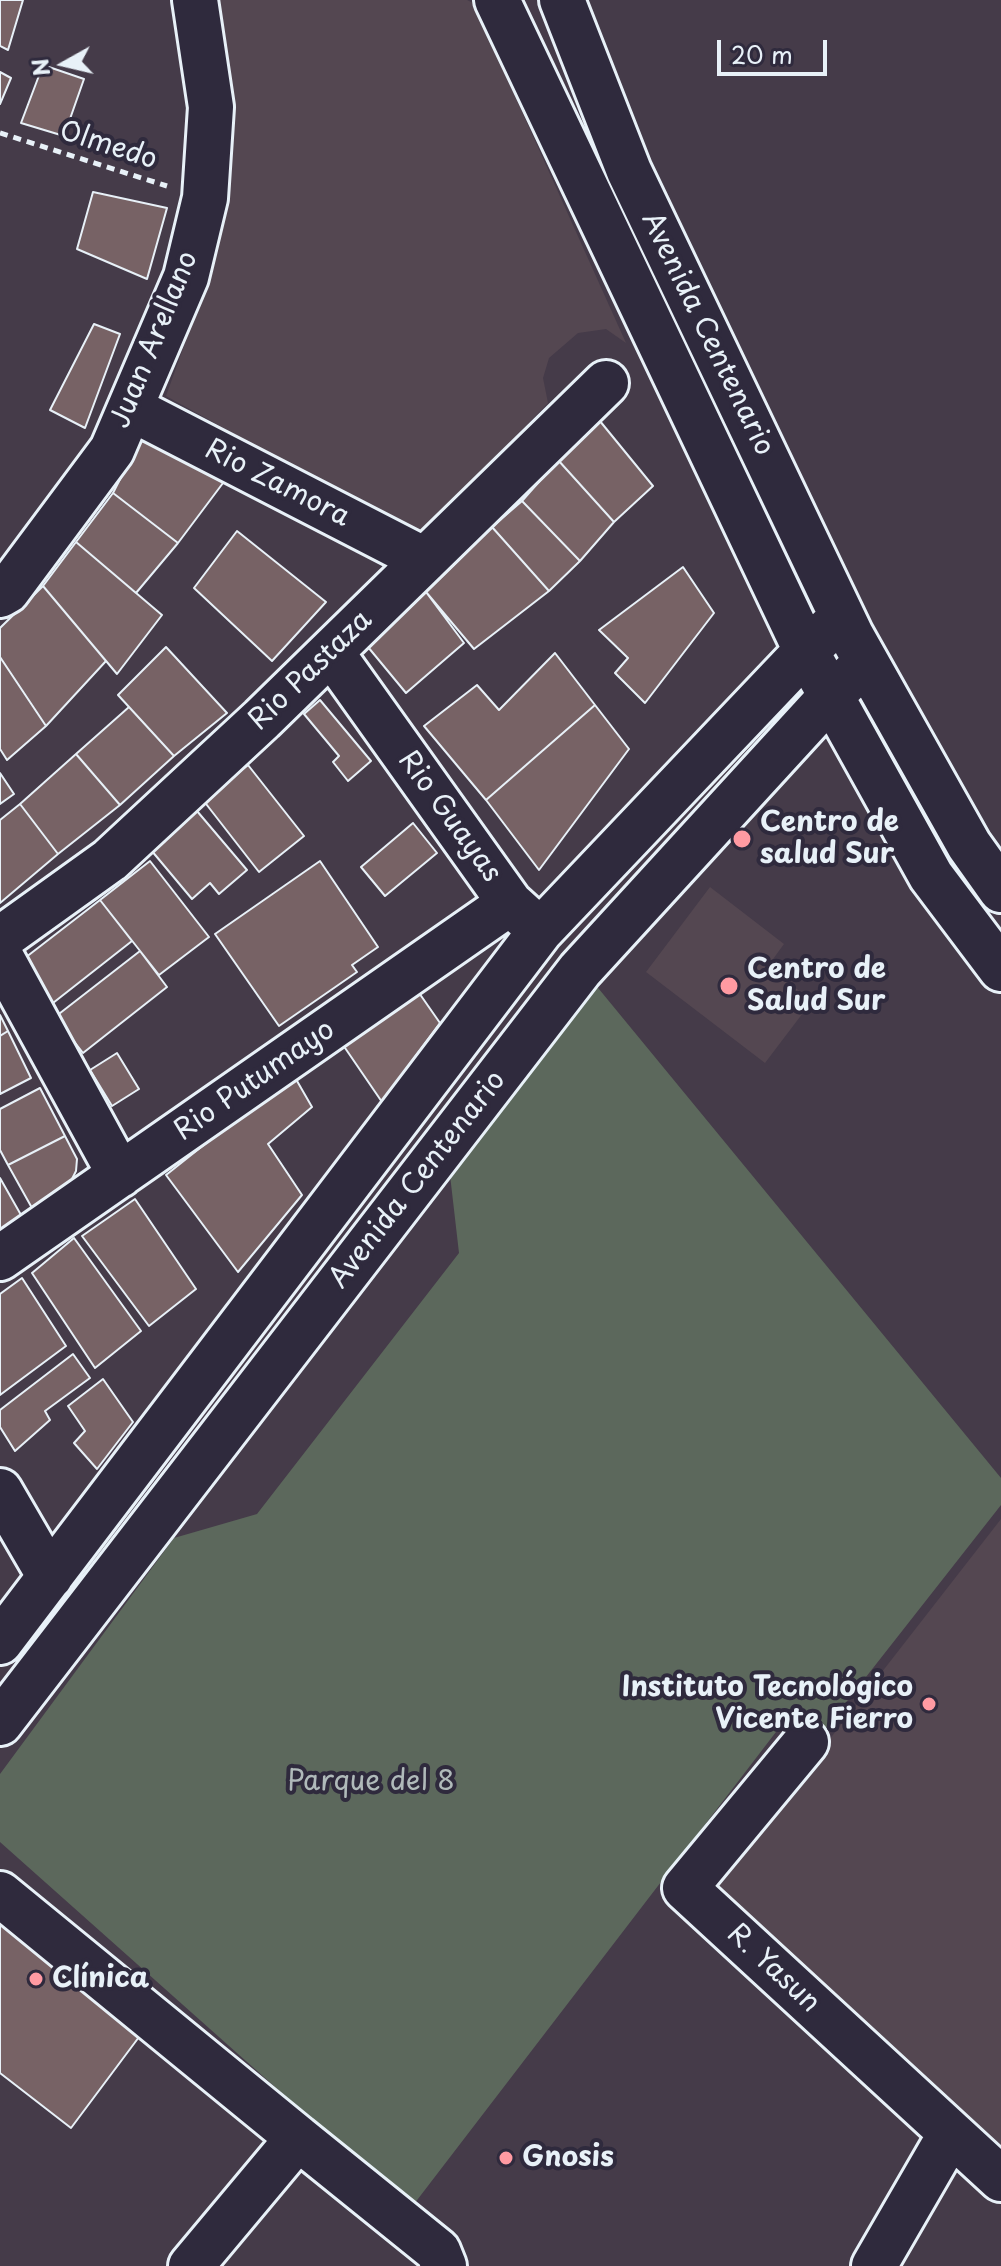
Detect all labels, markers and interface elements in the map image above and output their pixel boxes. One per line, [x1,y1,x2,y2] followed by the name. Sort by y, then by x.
[24,24,104,104] north arrow
[721,24,831,74] scale bar
[731,36,793,72] text: 20 m
[22,56,57,78] text: N
[55,114,161,178] street label: Olmedo
[633,207,781,461] street label: Avenida Centenario
[104,247,206,433] street label: Juan Arellano
[199,433,355,535] street label: Rio Zamora
[242,604,380,738] street label: Rio Pastaza
[390,745,508,889] street label: Rio Guayas
[760,806,899,872] place label: Centro de salud Sur
[731,828,753,850] marker: Centro de salud Sur
[747,953,886,1019] place label: Centro de Salud Sur
[718,975,740,997] marker: Centro de Salud Sur
[168,1013,342,1149] street label: Rio Putumayo
[323,1065,513,1295] street label: Avenida Centenario
[621,1671,913,1737] place label: Instituto Tecnológico Vicente Fierro
[920,1695,938,1713] marker: Instituto Tecnológico Vicente Fierro
[287,1765,455,1799] park label: Parque del 8
[720,1918,826,2020] street label: R. Yasun
[52,1962,149,1996] place label: Clínica
[27,1970,45,1988] marker: Clínica
[522,2141,614,2175] place label: Gnosis
[497,2149,515,2167] marker: Gnosis

